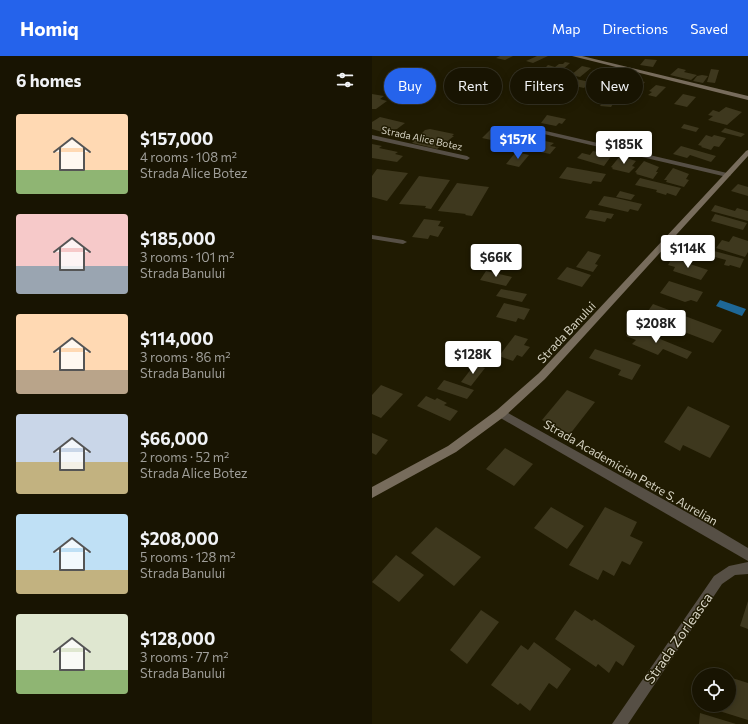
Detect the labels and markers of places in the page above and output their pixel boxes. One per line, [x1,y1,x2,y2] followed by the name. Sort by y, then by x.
[490,126,546,160] pin: $157K
[596,131,652,165] pin: $185K
[660,235,716,269] pin: $114K
[472,244,520,278] pin: $66K
[628,310,684,344] pin: $208K
[445,341,501,375] pin: $128K

